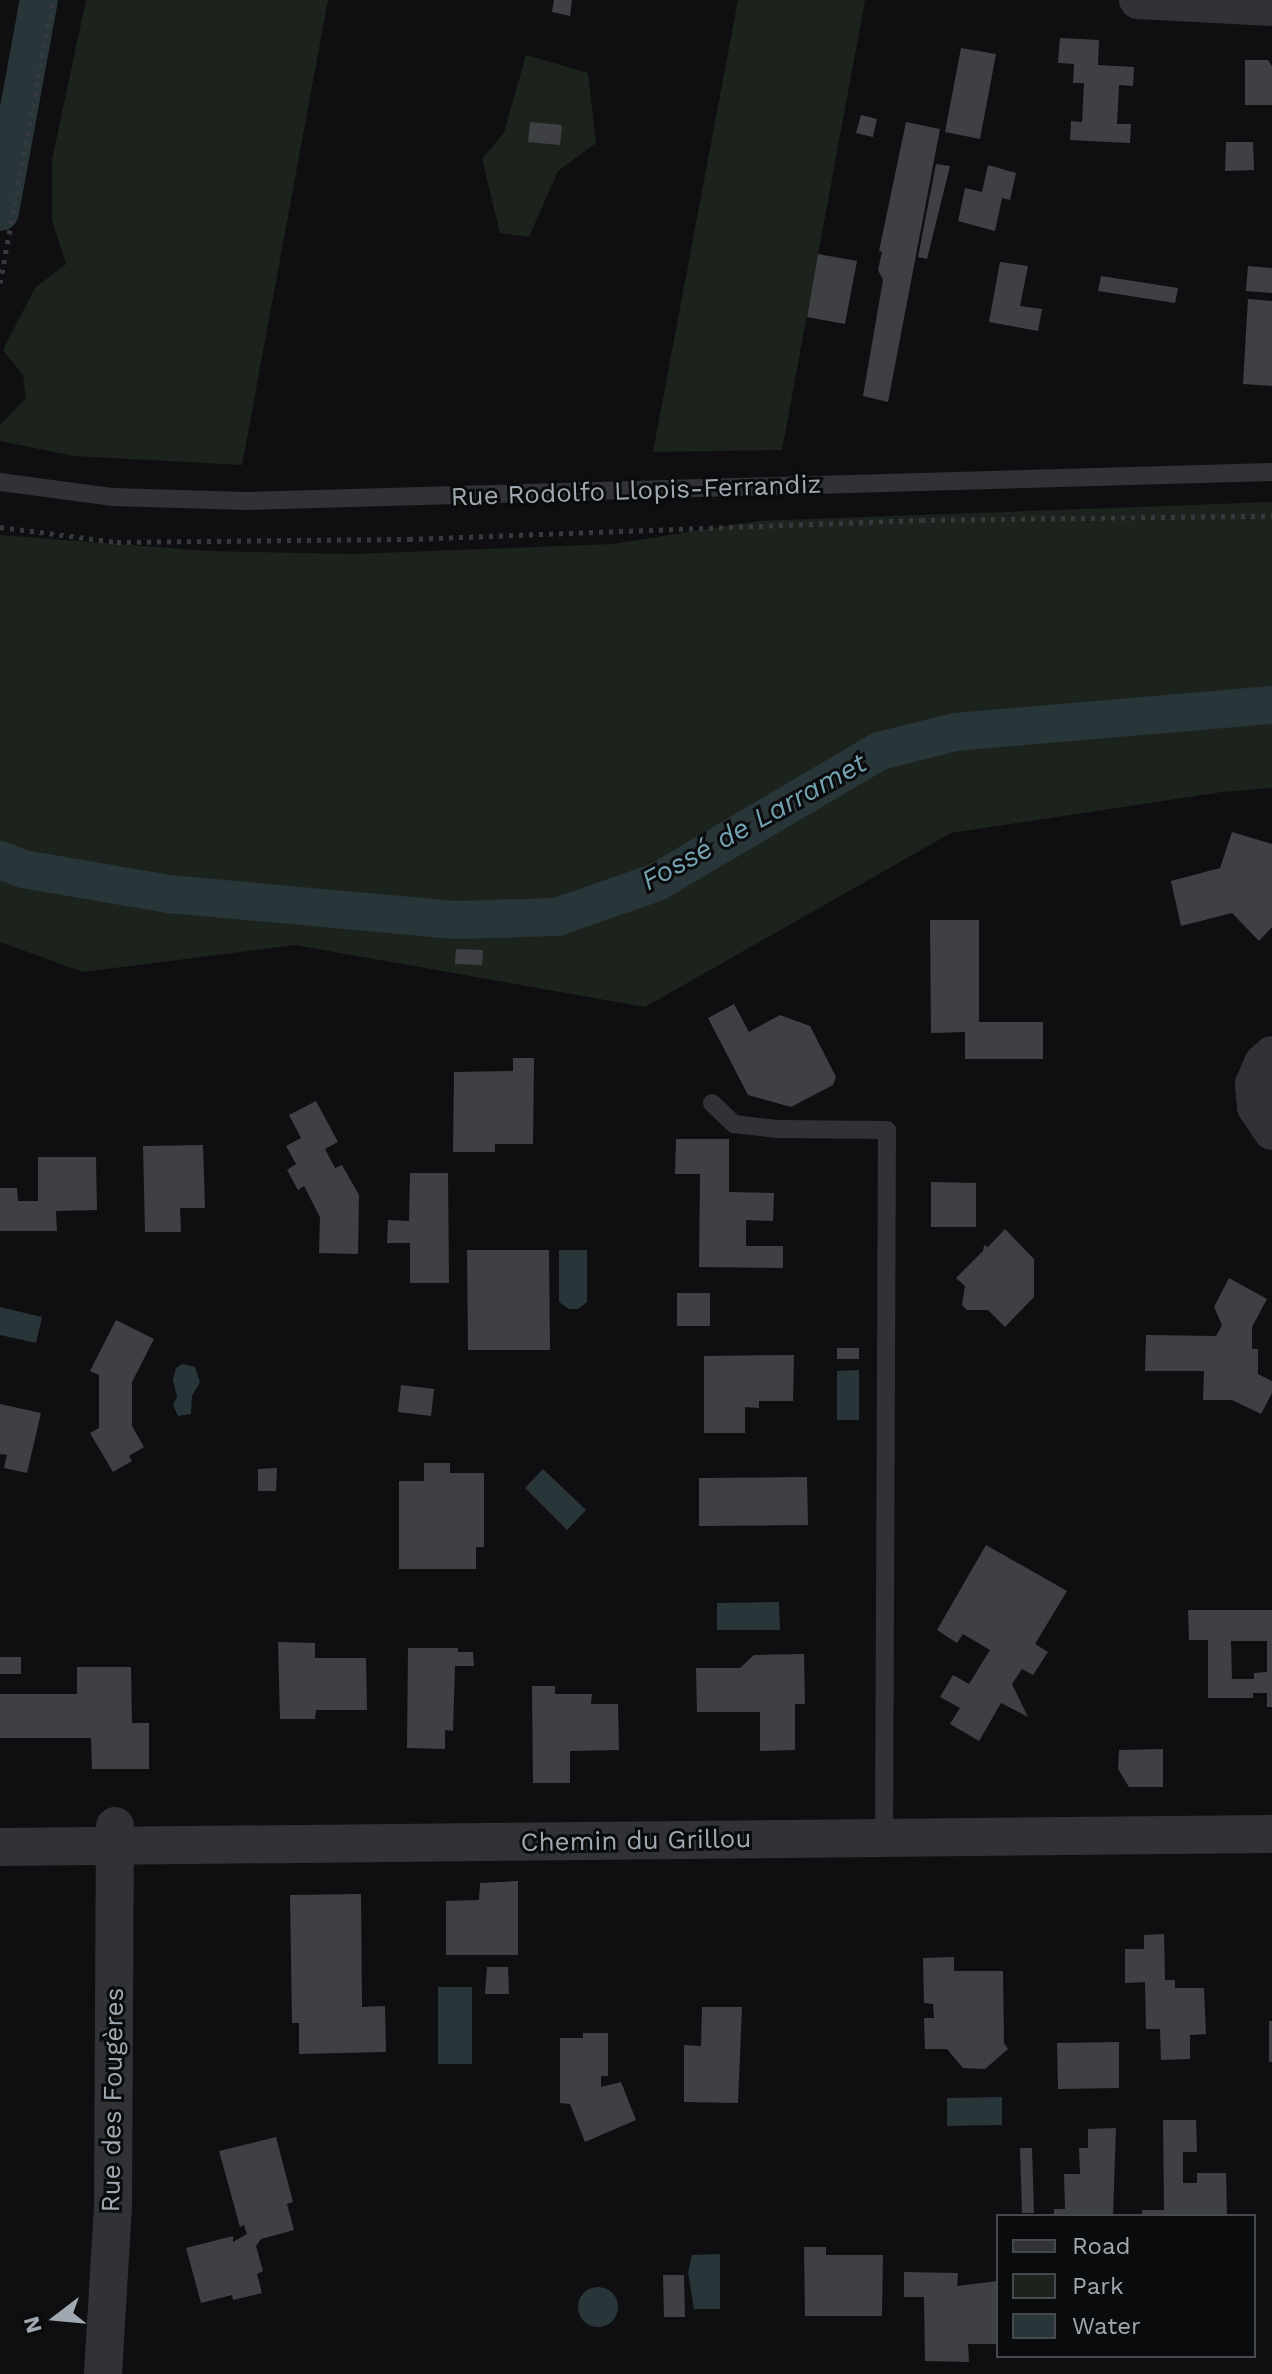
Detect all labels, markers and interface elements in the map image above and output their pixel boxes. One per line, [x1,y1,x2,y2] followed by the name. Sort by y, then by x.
[450,469,822,513] street label: Rue Rodolfo Llopis-Ferrandiz
[636,746,872,898] water label: Fossé de Larramet
[520,1823,752,1859] street label: Chemin du Grillou
[95,1987,131,2213] street label: Rue des Fougères
[996,2214,1256,2358] legend
[1072,2232,1131,2260] text: Road
[1072,2272,1124,2300] text: Park
[16,2278,96,2358] north arrow
[1072,2312,1141,2340] text: Water
[18,2313,47,2336] text: N

